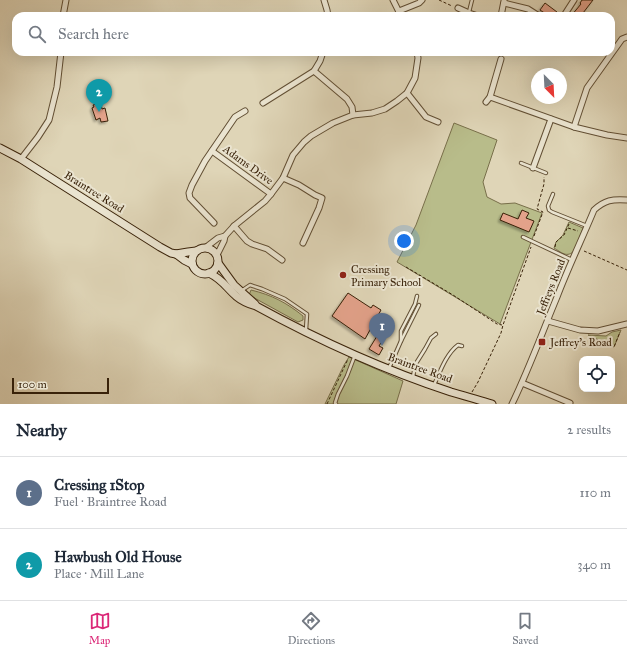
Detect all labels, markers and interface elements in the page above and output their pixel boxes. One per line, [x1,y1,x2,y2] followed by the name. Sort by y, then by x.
[12,12,615,56] search box
[26,23,48,45] icon: search
[58,25,129,43] text: Search here
[531,68,567,104] north arrow
[86,79,112,112] pin: 2
[220,142,276,188] street label: Adams Drive
[62,169,127,216] street label: Braintree Road
[394,231,414,251] your location
[534,257,569,318] street label: Jeffreys Road
[351,263,421,289] place label: Cressing Primary School
[338,270,348,280] marker: Cressing Primary School
[369,313,395,346] pin: 1
[549,336,612,350] place label: Jeffrey's Road
[537,337,547,347] marker: Jeffrey's Road
[386,350,455,386] street label: Braintree Road
[579,356,615,392] map controls
[579,356,615,392] button: locate
[12,376,109,395] scale bar
[18,378,47,391] text: 100 m
[16,420,67,441] text: Nearby
[567,422,611,438] text: 2 results
[54,476,144,494] text: Cressing 1Stop
[26,485,32,501] text: 1
[579,485,611,501] text: 110 m
[54,494,167,510] text: Fuel · Braintree Road
[54,548,182,566] text: Hawbush Old House
[26,557,32,573] text: 2
[577,557,611,573] text: 340 m
[54,566,144,582] text: Place · Mill Lane
[89,610,111,647] tab: Map
[288,610,335,647] tab: Directions
[512,610,538,647] tab: Saved

